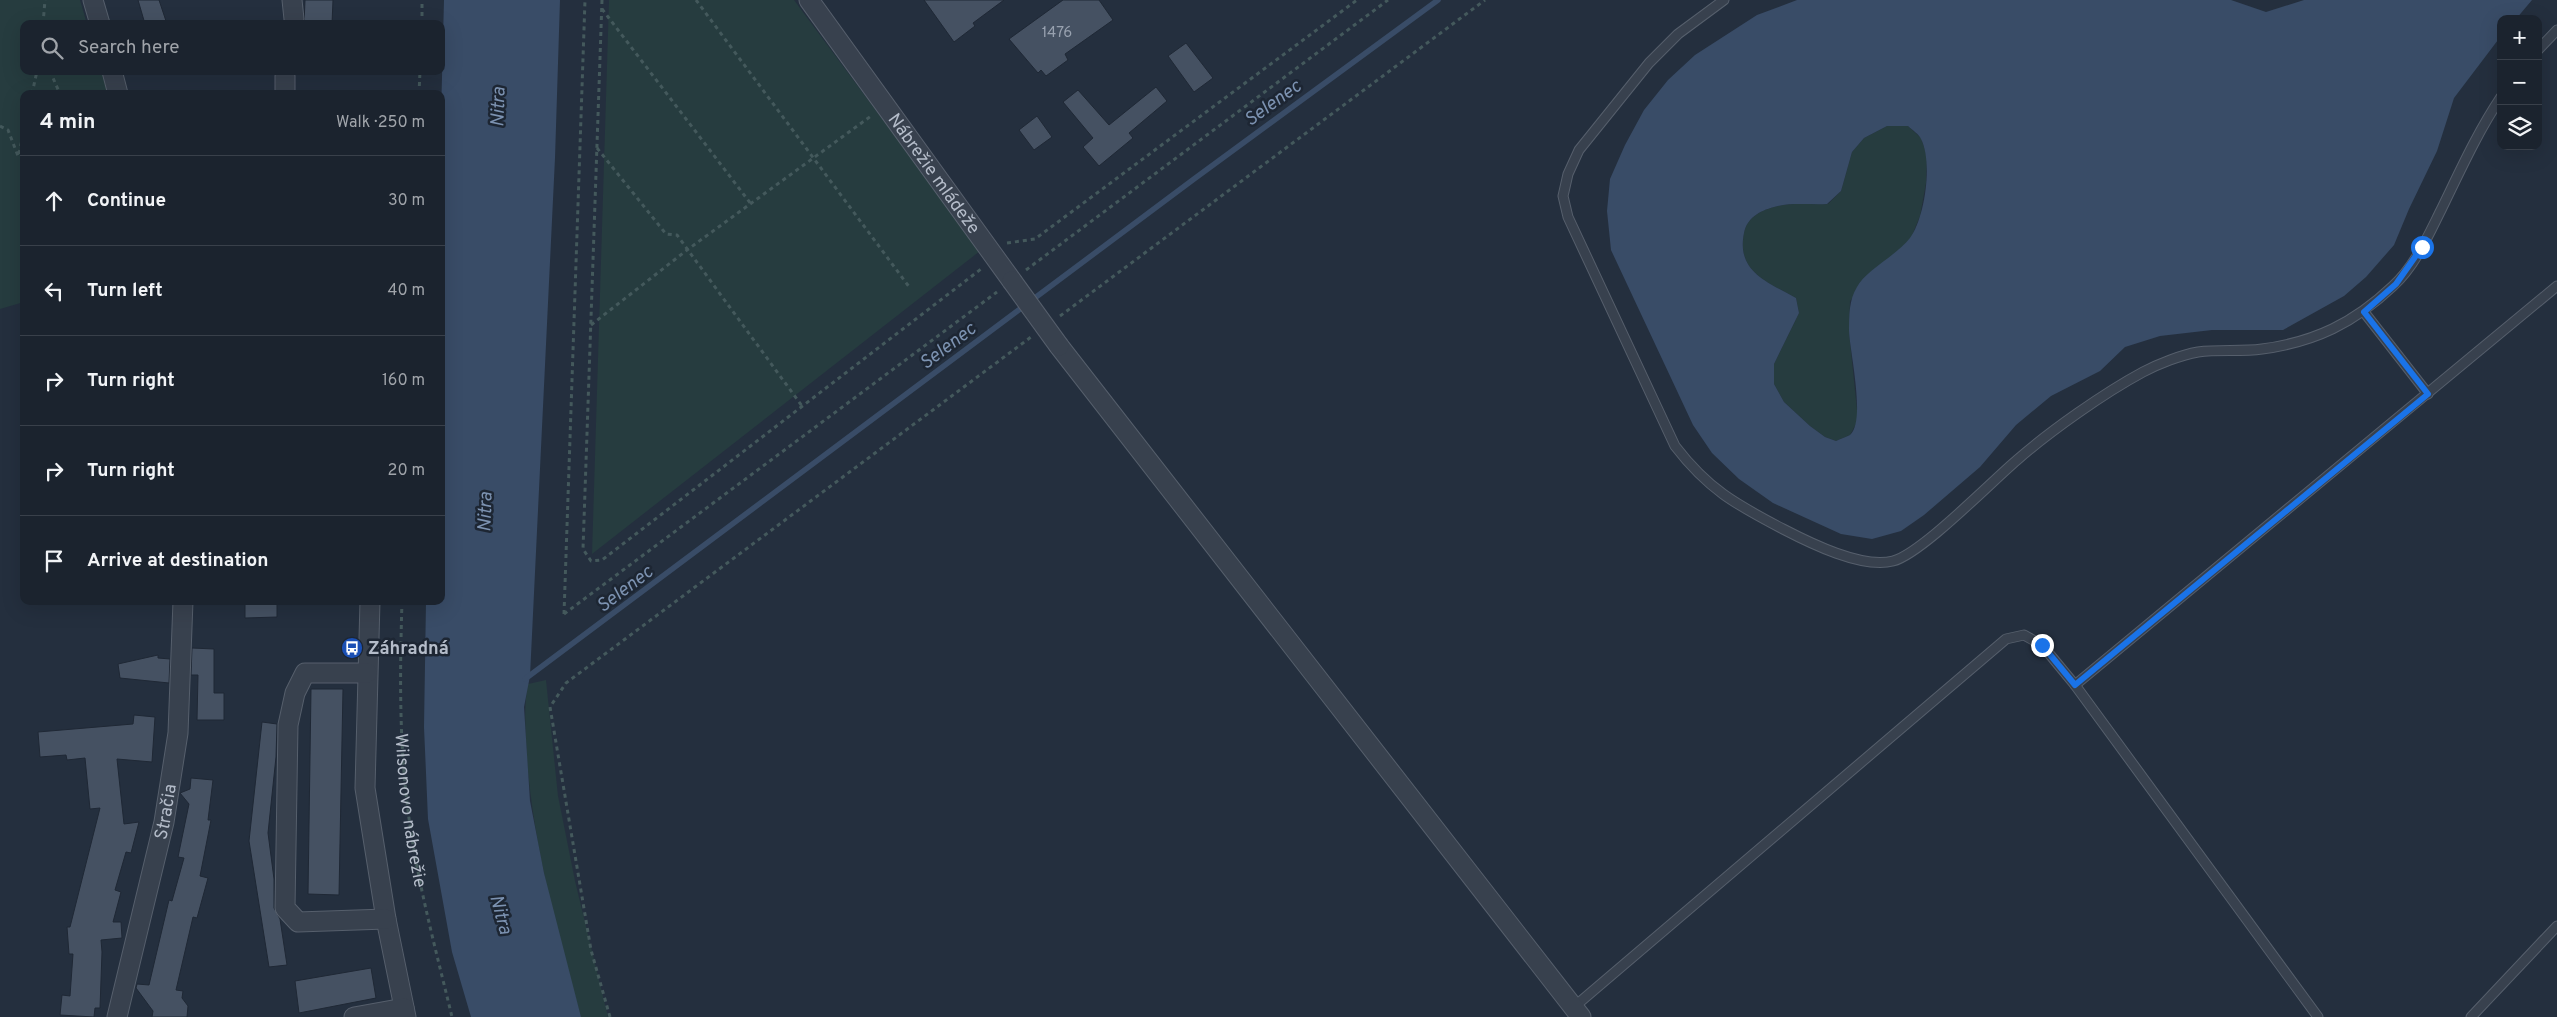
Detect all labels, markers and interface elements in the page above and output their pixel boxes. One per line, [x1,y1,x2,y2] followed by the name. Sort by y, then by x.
[2497,15,2542,150] map controls
[2497,15,2542,60] button: +
[20,20,445,75] search box
[1042,24,1072,43] house number: 1476
[38,34,66,62] icon: search
[78,36,180,60] text: Search here
[2497,60,2542,105] button: −
[1240,74,1307,132] water label: Selenec
[486,86,512,128] water label: Nitra
[2497,105,2542,150] button: layers
[40,109,96,136] text: 4 min
[882,109,984,239] street label: Nábrežie mládeže
[336,113,425,133] text: Walk · 250 m
[40,187,68,215] icon: ahead
[87,189,166,213] text: Continue
[388,191,425,211] text: 30 m
[2411,236,2434,259] route start
[40,277,68,305] icon: left
[87,279,163,303] text: Turn left
[387,281,425,301] text: 40 m
[915,317,982,376] water label: Selenec
[40,367,68,395] icon: right
[87,369,175,393] text: Turn right
[382,371,425,391] text: 160 m
[40,457,68,485] icon: right
[87,459,175,483] text: Turn right
[388,461,425,481] text: 20 m
[473,491,499,533] water label: Nitra
[40,547,68,575] icon: arrive
[87,549,268,573] text: Arrive at destination
[592,560,659,619] water label: Selenec
[2031,634,2054,657] route end
[340,636,364,660] bus stop icon: Záhradná
[368,638,449,661] place label: Záhradná
[389,733,431,890] street label: Wilsonovo nábrežie
[150,782,183,842] street label: Stračia
[483,892,517,937] water label: Nitra

